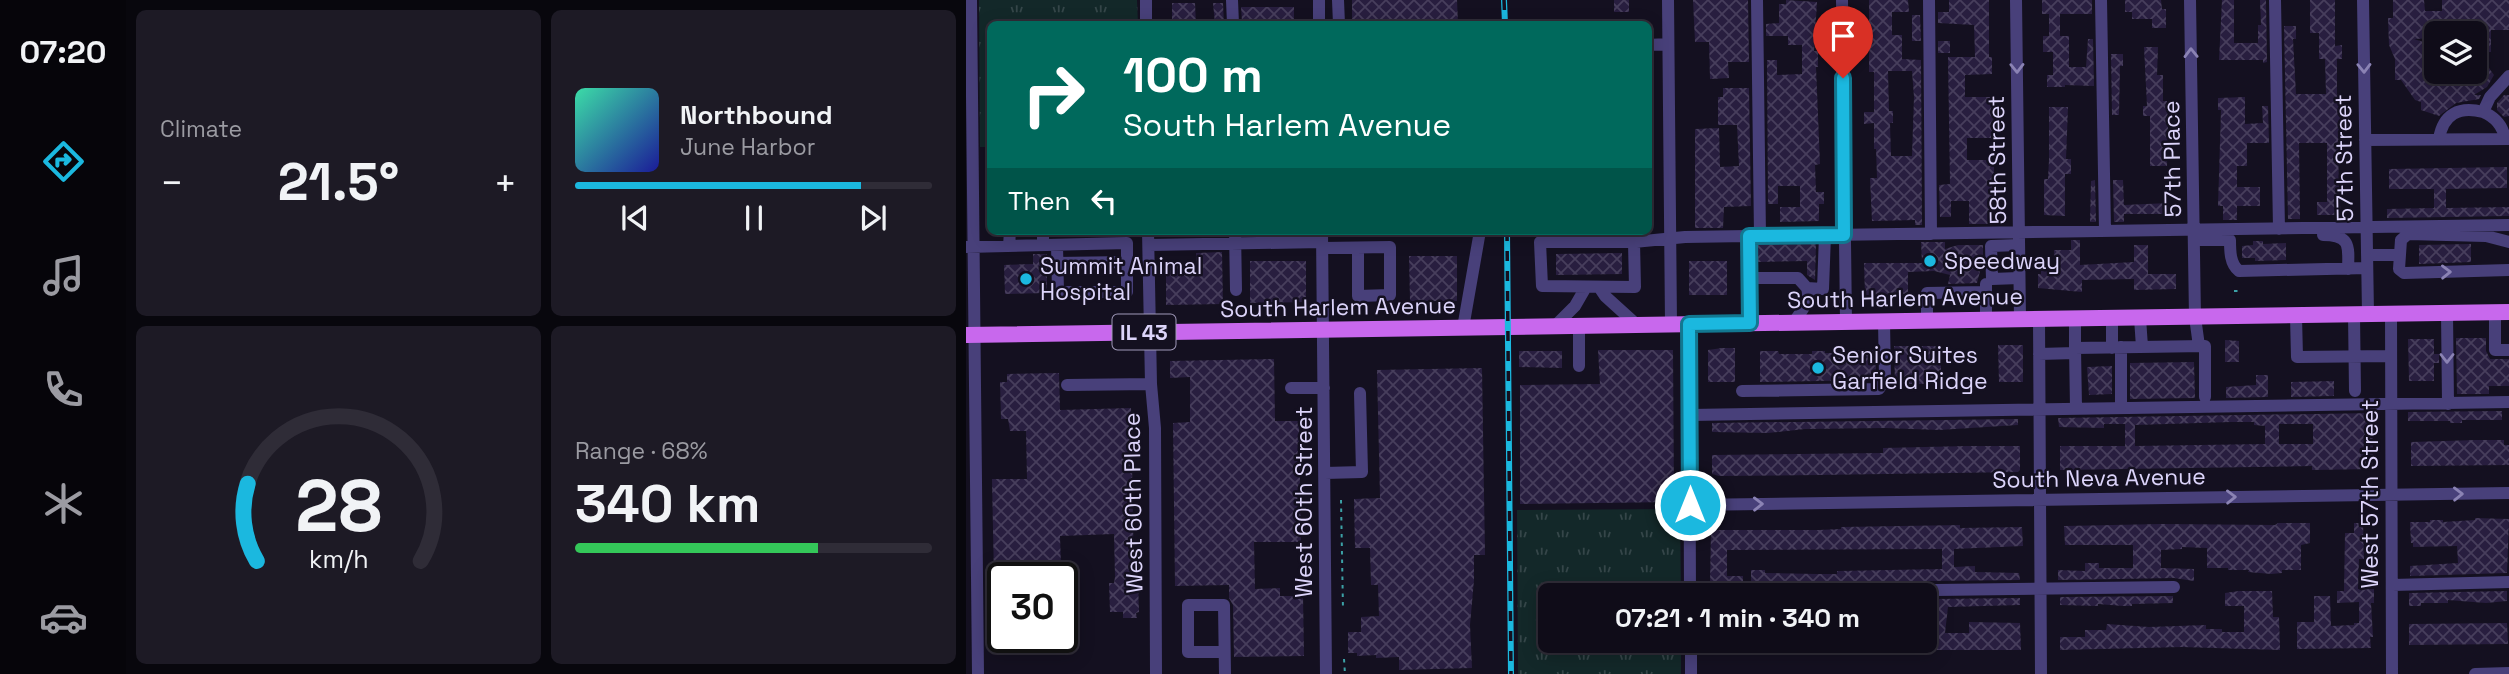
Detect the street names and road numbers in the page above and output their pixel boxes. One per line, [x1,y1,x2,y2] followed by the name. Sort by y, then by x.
[2328,94,2360,222] street label: 57th Street
[1981,95,2013,225] street label: 58th Street
[2156,100,2188,218] street label: 57th Place
[1787,281,2023,315] street label: South Harlem Avenue
[1220,290,1456,324] street label: South Harlem Avenue
[1112,314,1176,350] road number: IL 43
[2355,399,2385,589] street label: West 57th Street
[1289,406,1319,598] street label: West 60th Street
[1116,412,1150,594] street label: West 60th Place
[1992,461,2206,495] street label: South Neva Avenue

